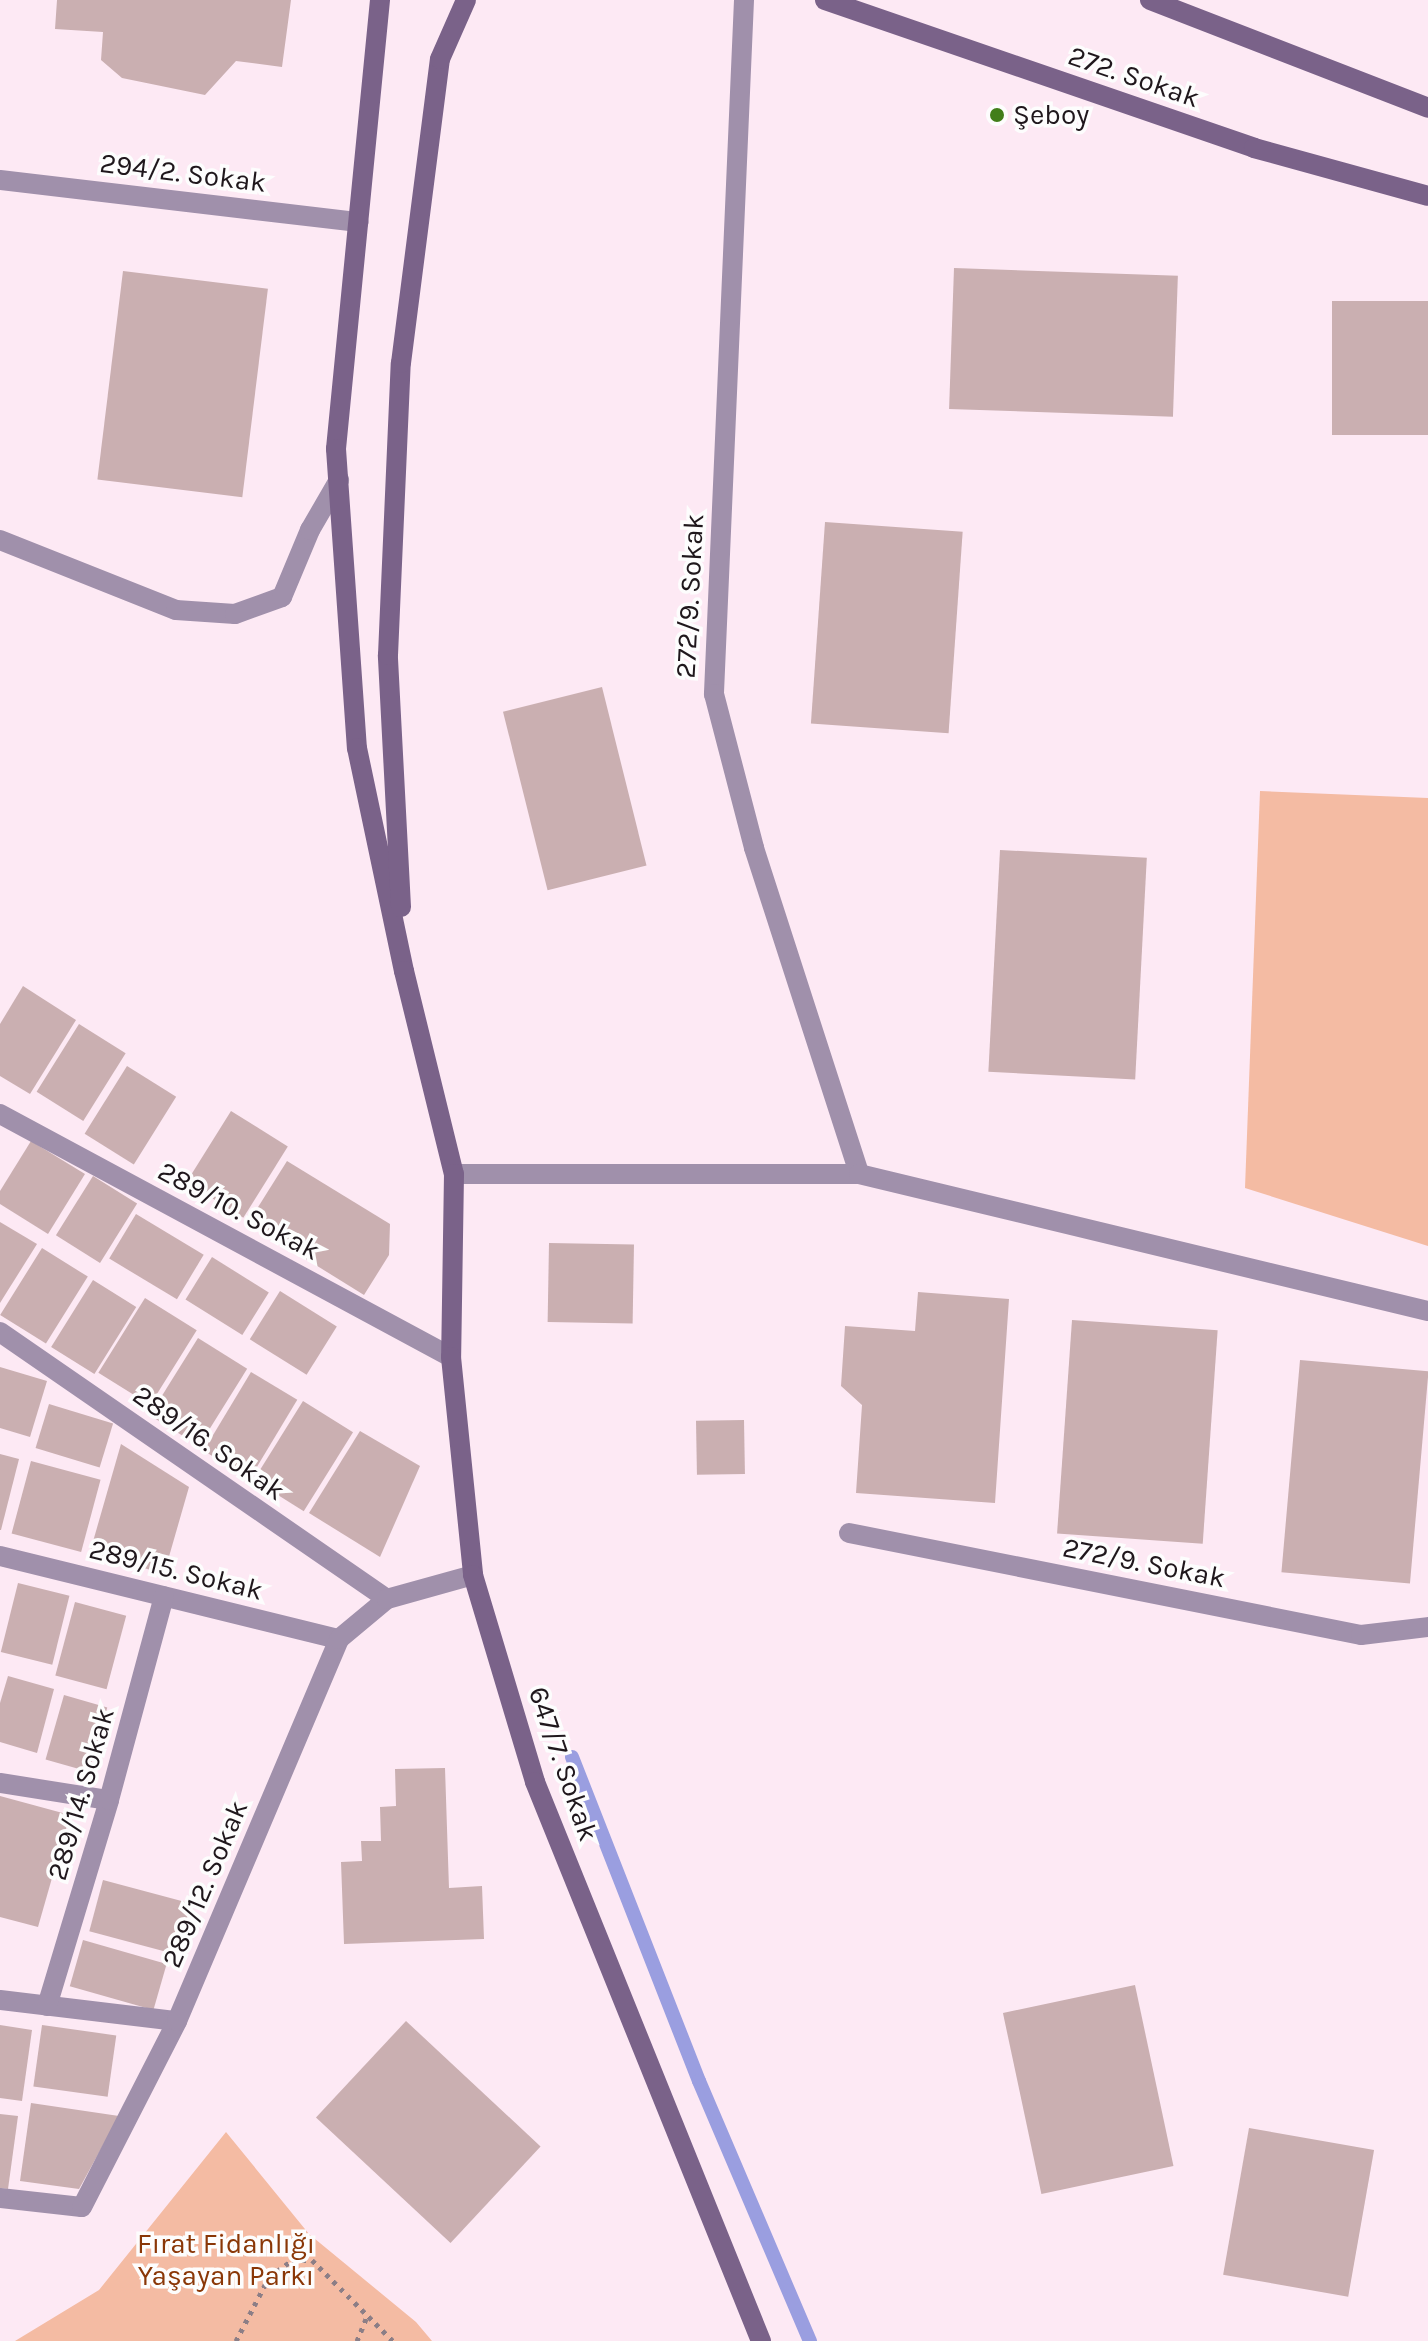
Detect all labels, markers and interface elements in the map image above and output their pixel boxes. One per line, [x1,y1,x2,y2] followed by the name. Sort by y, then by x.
[1064,39,1204,115] street label: 272. Sokak
[1013,98,1089,132] place label: Şeboy
[988,106,1006,124] marker: Şeboy
[98,146,268,200] street label: 294/2. Sokak
[669,513,711,679] street label: 272/9. Sokak
[152,1154,326,1268] street label: 289/10. Sokak
[127,1378,291,1508] street label: 289/16. Sokak
[1060,1531,1228,1595] street label: 272/9. Sokak
[86,1532,266,1608] street label: 289/15. Sokak
[521,1682,605,1846] street label: 647/7. Sokak
[40,1704,122,1884] street label: 289/14. Sokak
[155,1795,255,1973] street label: 289/12. Sokak
[137,2227,315,2293] park label: Fırat Fidanlığı Yaşayan Parkı

